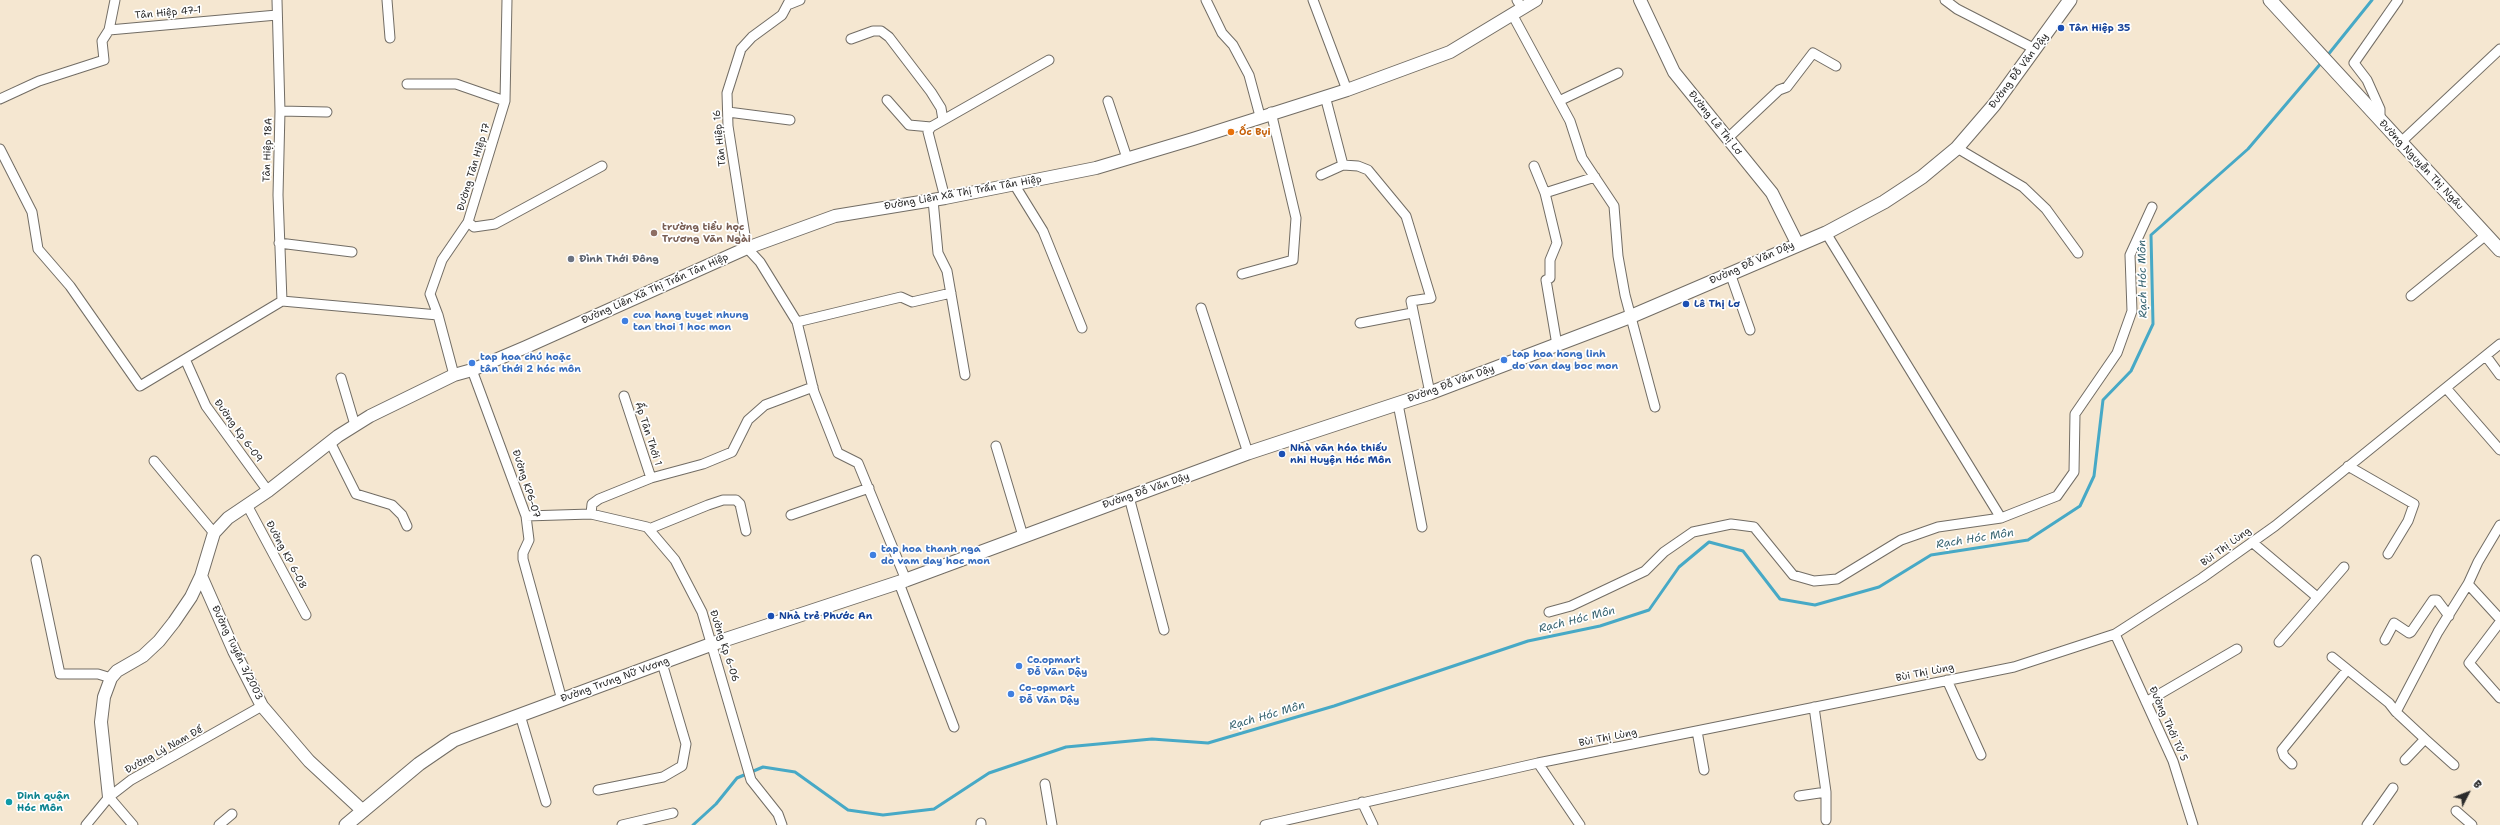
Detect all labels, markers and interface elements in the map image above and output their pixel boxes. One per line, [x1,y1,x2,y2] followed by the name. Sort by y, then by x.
[134,4,202,22] street label: Tân Hiệp 47-1
[2069,22,2130,34] place label: Tân Hiệp 35
[2056,23,2066,33] marker: Tân Hiệp 35
[1987,31,2051,111] street label: Đường Đỗ Văn Dậy
[1686,89,1744,157] street label: Đường Lê Thị Lơ
[711,109,729,167] street label: Tân Hiệp 16
[261,118,275,182] street label: Tân Hiệp 18A
[2376,118,2466,212] street label: Đường Nguyễn Thị Ngâu
[455,122,493,212] street label: Đường Tân Hiệp 17
[1239,126,1271,138] place label: Ốc Bụi
[1226,127,1236,137] marker: Ốc Bụi
[883,173,1043,213] street label: Đường Liên Xã Thị Trấn Tân Hiệp
[662,221,751,244] place label: trường tiểu học Trương Văn Ngài
[649,228,659,238] marker: trường tiểu học Trương Văn Ngài
[1708,239,1796,287] street label: Đường Đỗ Văn Dậy
[2136,240,2150,318] water label: Rạch Hóc Môn
[580,251,730,327] street label: Đường Liên Xã Thị Trấn Tân Hiệp
[579,253,659,265] place label: Đình Thới Đông
[566,254,576,264] marker: Đình Thới Đông
[1694,298,1740,310] place label: Lê Thị Lơ
[1681,299,1691,309] marker: Lê Thị Lơ
[633,309,748,332] place label: cua hang tuyet nhung tan thoi 1 hoc mon
[620,316,630,326] marker: cua hang tuyet nhung tan thoi 1 hoc mon
[1512,348,1618,372] place label: tap hoa hong linh do van day boc mon
[480,351,581,374] place label: tap hoa chú hoặc tân thới 2 hóc môn
[1499,355,1509,365] marker: tap hoa hong linh do van day boc mon
[467,358,477,368] marker: tap hoa chú hoặc tân thới 2 hóc môn
[1406,363,1496,405] street label: Đường Đỗ Văn Dậy
[211,397,265,465] street label: Đường Kp 6-09
[632,401,664,467] street label: Ấp Tân Thới 1
[1290,442,1391,466] place label: Nhà văn hóa thiếu nhi Huyện Hóc Môn
[509,448,543,520] street label: Đường KP6-07
[1277,449,1287,459] marker: Nhà văn hóa thiếu nhi Huyện Hóc Môn
[1101,470,1191,512] street label: Đường Đỗ Văn Dậy
[263,519,309,591] street label: Đường KP 6-08
[2199,525,2253,569] street label: Bùi Thị Lùng
[1935,526,2015,552] water label: Rạch Hóc Môn
[881,543,990,566] place label: tap hoa thanh nga do vam day hoc mon
[868,550,878,560] marker: tap hoa thanh nga do vam day hoc mon
[209,604,265,702] street label: Đường Tuyến 3/2003
[1537,604,1617,636] water label: Rạch Hóc Môn
[707,609,741,683] street label: Đường Kp 6-06
[779,610,872,622] place label: Nhà trẻ Phước An
[766,611,776,621] marker: Nhà trẻ Phước An
[1027,654,1087,678] place label: Co.opmart Đỗ Văn Dậy
[559,655,671,705] street label: Đường Trưng Nữ Vương
[1014,661,1024,671] marker: Co.opmart Đỗ Văn Dậy
[1895,661,1955,685] street label: Bùi Thị Lùng
[1019,682,1079,706] place label: Co-opmart Đỗ Văn Dậy
[2146,685,2190,763] street label: Đường Thới Tứ 5
[1006,689,1016,699] marker: Co-opmart Đỗ Văn Dậy
[1228,699,1306,733] water label: Rạch Hóc Môn
[123,724,205,776] street label: Đường Lý Nam Đế
[1578,726,1638,750] street label: Bùi Thị Lùng
[2448,773,2488,813] north arrow
[2469,777,2485,792] text: B
[17,790,70,814] place label: Dinh quận Hóc Môn
[4,797,14,807] marker: Dinh quận Hóc Môn

